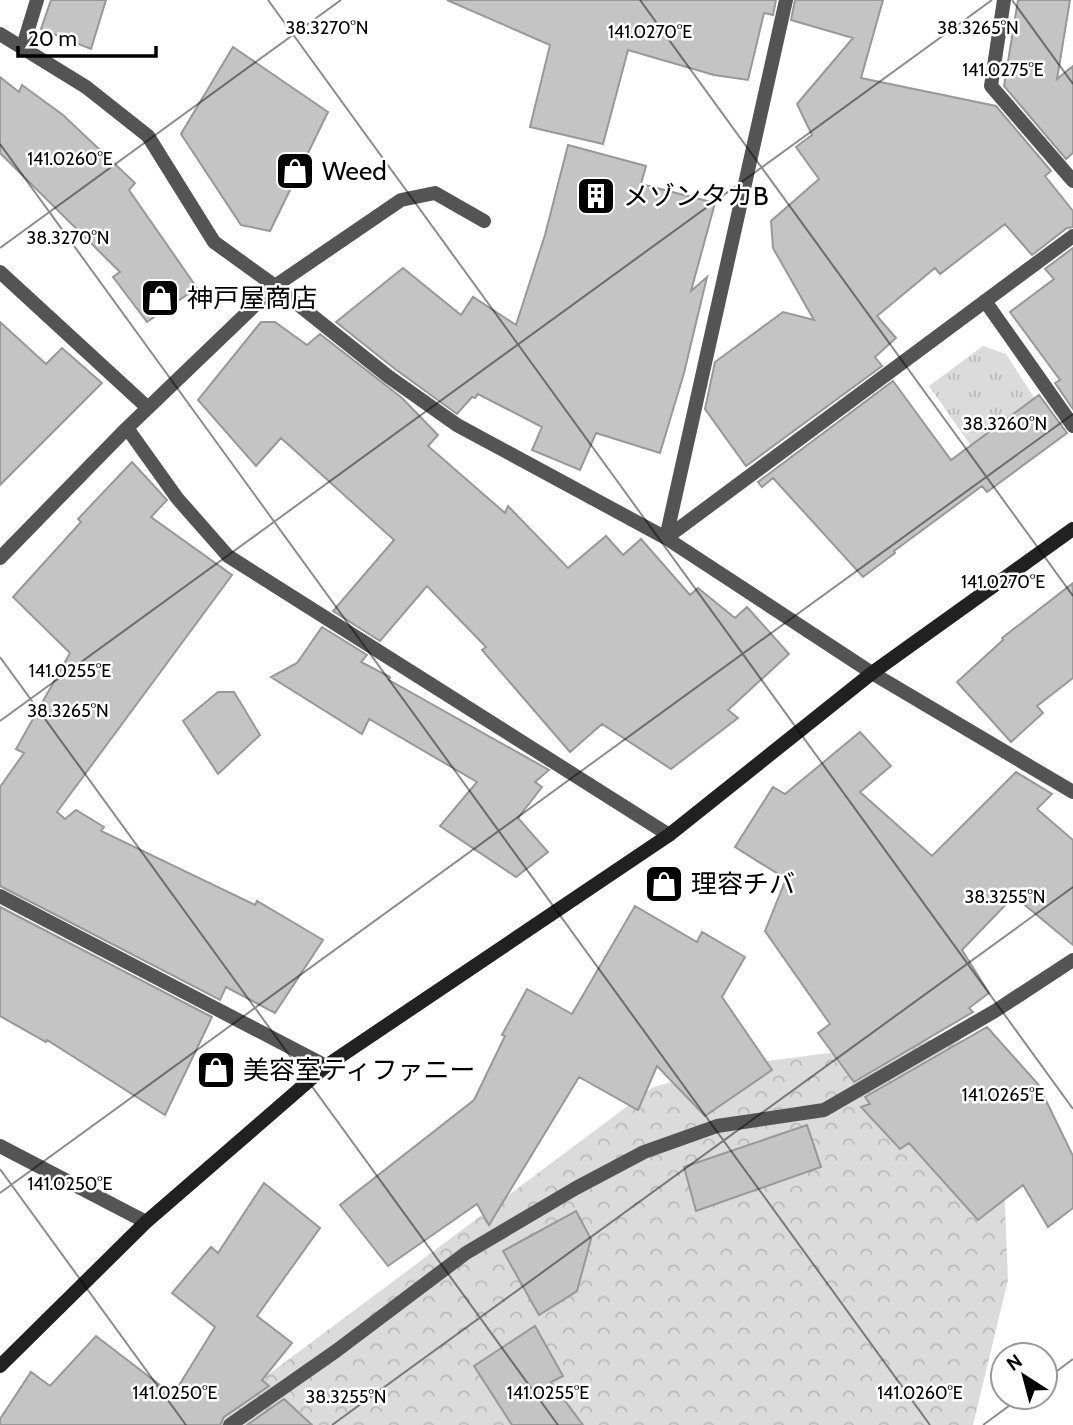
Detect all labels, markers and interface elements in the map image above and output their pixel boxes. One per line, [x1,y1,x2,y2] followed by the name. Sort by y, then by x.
[18,14,156,58] scale bar
[286,17,368,39] text: 38.3270°N
[937,17,1019,39] text: 38.3265°N
[608,21,692,43] text: 141.0270°E
[28,26,77,51] text: 20 m
[962,59,1044,81] text: 141.0275°E
[27,148,113,170] text: 141.0260°E
[274,150,316,192] shop icon: Weed
[322,155,387,187] place label: Weed
[575,175,617,217] building icon: メゾンタカB
[623,180,769,212] place label: メゾンタカB
[27,227,109,249] text: 38.3270°N
[139,277,181,319] shop icon: 神戸屋商店
[187,282,317,314] place label: 神戸屋商店
[963,413,1047,435] text: 38.3260°N
[961,571,1045,593] text: 141.0270°E
[29,660,111,682] text: 141.0255°E
[27,700,109,722] text: 38.3265°N
[643,863,685,905] shop icon: 理容チバ
[691,868,795,900] place label: 理容チバ
[965,886,1045,908] text: 38.3255°N
[195,1049,237,1091] shop icon: 美容室ティファニー
[243,1054,475,1086] place label: 美容室ティファニー
[962,1084,1044,1106] text: 141.0265°E
[27,1173,113,1195] text: 141.0250°E
[989,1341,1059,1411] north arrow
[1002,1349,1026,1376] text: N
[132,1382,218,1404] text: 141.0250°E
[507,1382,589,1404] text: 141.0255°E
[877,1382,963,1404] text: 141.0260°E
[306,1386,386,1408] text: 38.3255°N

